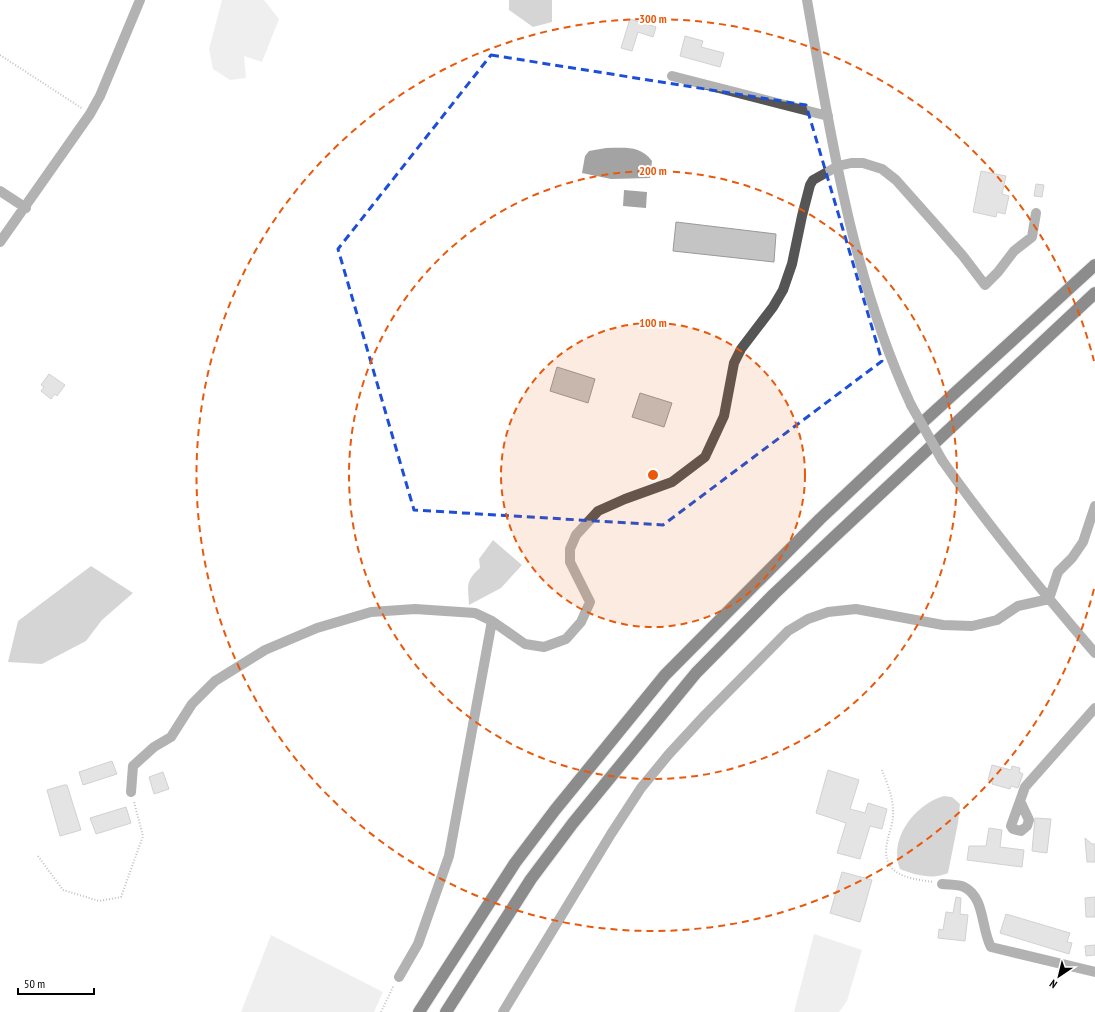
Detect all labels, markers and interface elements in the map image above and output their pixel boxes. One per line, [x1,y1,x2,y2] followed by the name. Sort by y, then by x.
[639,11,667,26] text: 300 m
[639,163,667,178] text: 200 m
[639,315,667,330] text: 100 m
[646,468,660,482] centre of rings
[1039,956,1079,996] north arrow
[18,970,94,996] scale bar
[24,976,45,991] text: 50 m
[1047,977,1060,992] text: N

